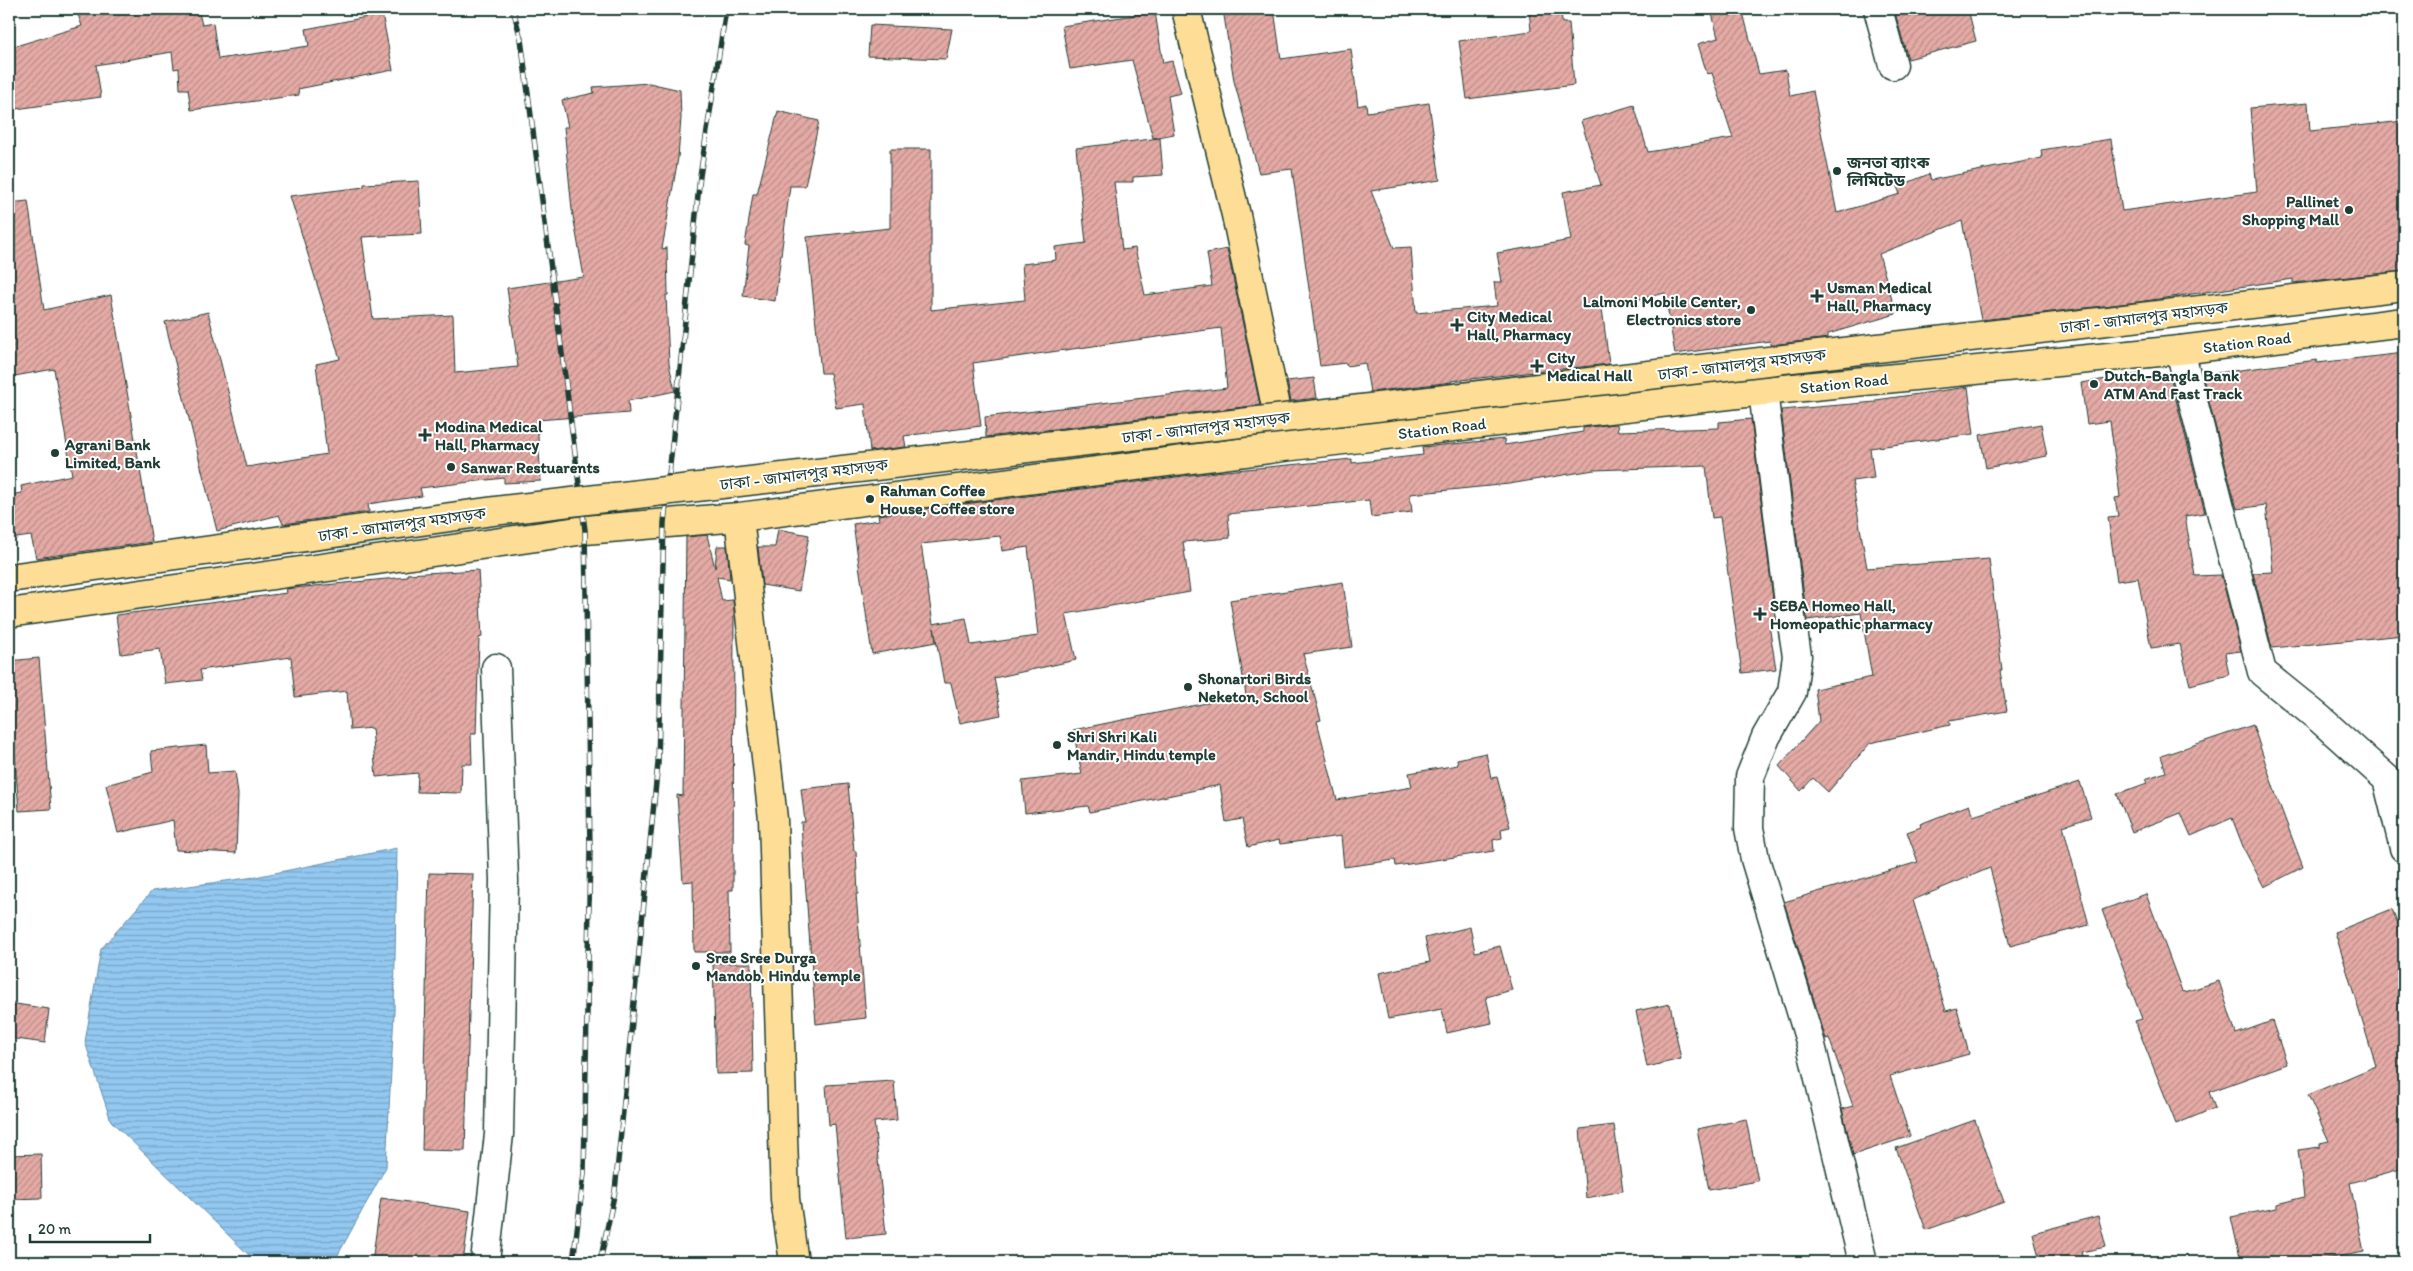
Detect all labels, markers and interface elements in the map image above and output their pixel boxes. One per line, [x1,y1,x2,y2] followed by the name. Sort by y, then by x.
[1846,153,1931,190] place label: জনতা ব্যাংক লিমিটেড
[1831,165,1843,177] marker: জনতা ব্যাংক লিমিটেড
[2242,192,2339,230] place label: Pallinet Shopping Mall
[2343,204,2355,216] marker: Pallinet Shopping Mall
[1827,278,1932,316] place label: Usman Medical Hall, Pharmacy
[1811,290,1823,302] marker: Usman Medical Hall, Pharmacy
[1583,292,1741,329] place label: Lalmoni Mobile Center, Electronics store
[2058,298,2230,337] street label: ঢাকা - জামালপুর মহাসড়ক
[1745,304,1757,316] marker: Lalmoni Mobile Center, Electronics store
[1467,307,1571,345] place label: City Medical Hall, Pharmacy
[1451,319,1463,331] marker: City Medical Hall, Pharmacy
[2202,328,2292,357] street label: Station Road
[1656,345,1828,384] street label: ঢাকা - জামালপুর মহাসড়ক
[1547,348,1633,385] place label: City Medical Hall
[1531,360,1543,372] marker: City Medical Hall
[2103,366,2243,403] place label: Dutch-Bangla Bank ATM And Fast Track
[1799,369,1889,398] street label: Station Road
[2088,378,2100,390] marker: Dutch-Bangla Bank ATM And Fast Track
[1120,408,1292,447] street label: ঢাকা - জামালপুর মহাসড়ক
[1397,414,1487,443] street label: Station Road
[435,417,543,455] place label: Modina Medical Hall, Pharmacy
[419,429,431,441] marker: Modina Medical Hall, Pharmacy
[64,435,161,472] place label: Agrani Bank Limited, Bank
[49,447,61,459] marker: Agrani Bank Limited, Bank
[718,455,890,494] street label: ঢাকা - জামালপুর মহাসড়ক
[461,458,600,477] place label: Sanwar Restuarents
[445,461,457,473] marker: Sanwar Restuarents
[880,481,1015,518] place label: Rahman Coffee House, Coffee store
[864,493,876,505] marker: Rahman Coffee House, Coffee store
[316,503,488,546] street label: ঢাকা - জামালপুর মহাসড়ক
[1770,596,1933,634] place label: SEBA Homeo Hall, Homeopathic pharmacy
[1754,608,1766,620] marker: SEBA Homeo Hall, Homeopathic pharmacy
[1198,669,1311,706] place label: Shonartori Birds Neketon, School
[1182,681,1194,693] marker: Shonartori Birds Neketon, School
[1067,727,1216,765] place label: Shri Shri Kali Mandir, Hindu temple
[1051,739,1063,751] marker: Shri Shri Kali Mandir, Hindu temple
[706,948,861,986] place label: Sree Sree Durga Mandob, Hindu temple
[690,960,702,972] marker: Sree Sree Durga Mandob, Hindu temple
[30,1211,150,1243] scale bar
[38,1220,72,1238] text: 20 m

